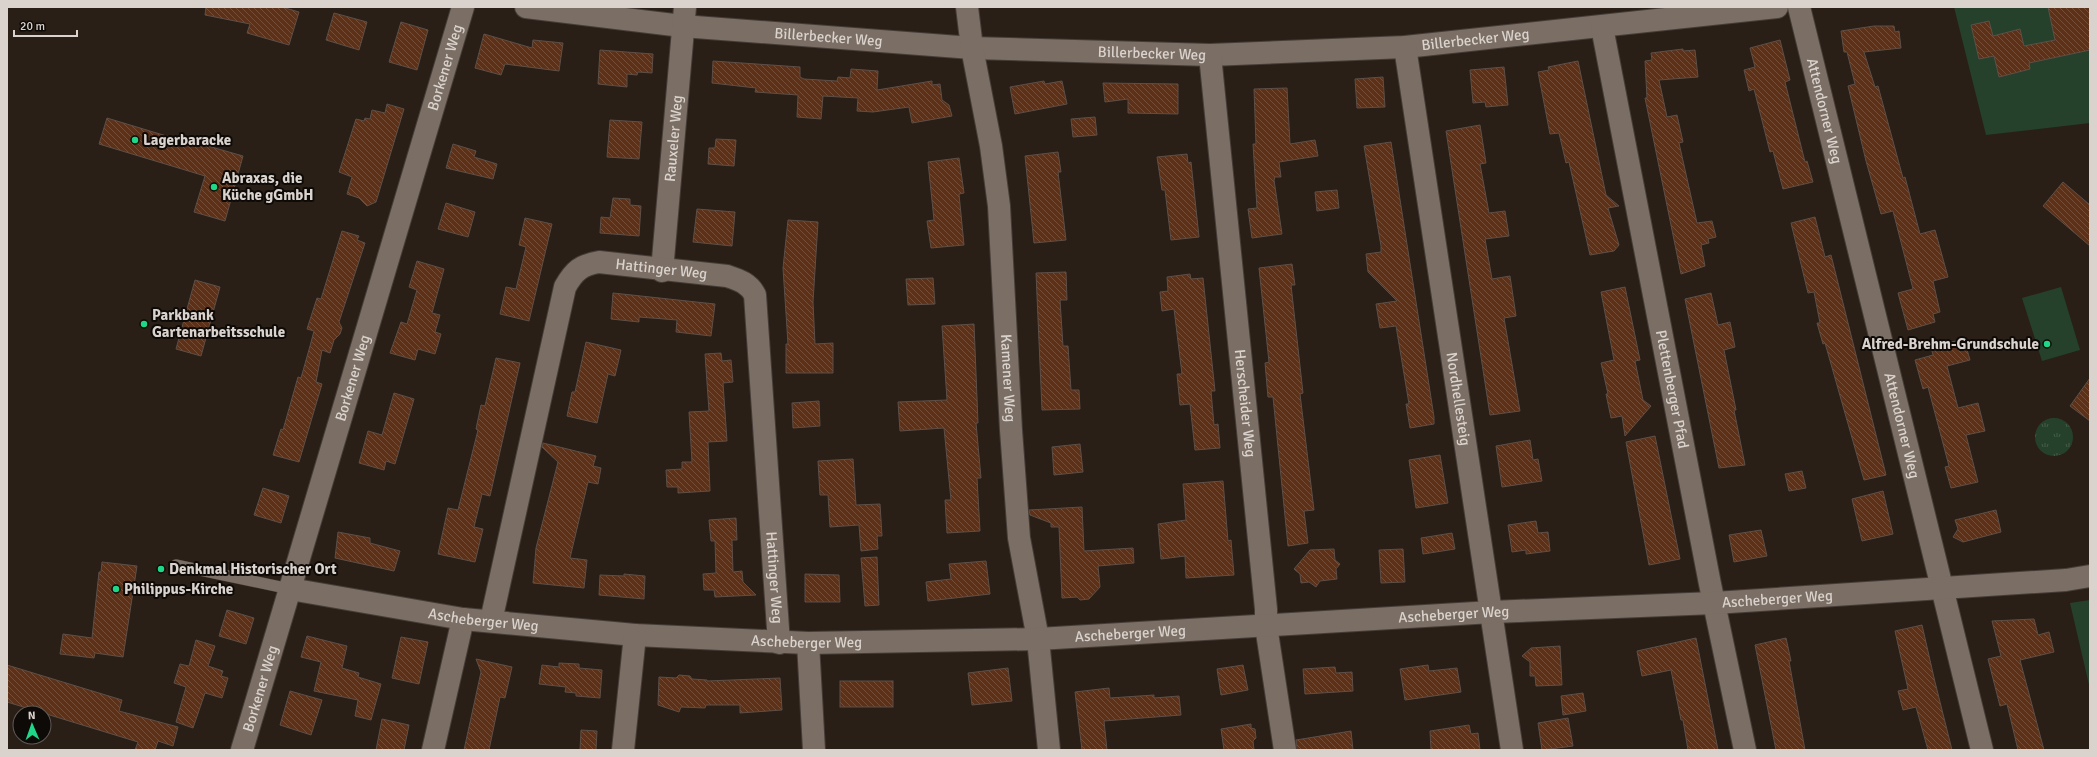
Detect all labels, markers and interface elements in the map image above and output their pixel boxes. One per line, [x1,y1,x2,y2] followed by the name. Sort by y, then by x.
[14,12,77,38] scale bar
[20,19,45,34] text: 20 m
[424,22,466,113] street label: Borkener Weg
[774,24,883,50] street label: Billerbecker Weg
[1420,25,1530,54] street label: Billerbecker Weg
[1097,43,1206,64] street label: Billerbecker Weg
[1803,56,1846,166] street label: Attendorner Weg
[661,94,686,183] street label: Rauxeler Weg
[143,131,231,149] place label: Lagerbaracke
[130,135,140,145] marker: Lagerbaracke
[222,169,314,204] place label: Abraxas, die Küche gGmbH
[209,182,219,192] marker: Abraxas, die Küche gGmbH
[615,255,708,283] street label: Hattinger Weg
[152,306,285,341] place label: Parkbank Gartenarbeitsschule
[139,319,149,329] marker: Parkbank Gartenarbeitsschule
[1652,328,1693,450] street label: Plettenberger Pfad
[331,333,374,423] street label: Borkener Weg
[997,334,1020,423] street label: Kamener Weg
[1862,335,2039,353] place label: Alfred-Brehm-Grundschule
[2042,339,2052,349] marker: Alfred-Brehm-Grundschule
[1231,348,1260,458] street label: Herscheider Weg
[1443,351,1475,447] street label: Nordhellesteig
[1880,371,1924,480] street label: Attendorner Weg
[762,531,787,624] street label: Hattinger Weg
[169,560,337,578] place label: Denkmal Historischer Ort
[156,564,166,574] marker: Denkmal Historischer Ort
[124,580,233,598] place label: Philippus-Kirche
[111,584,121,594] marker: Philippus-Kirche
[1721,586,1833,611] street label: Ascheberger Weg
[1398,602,1510,627] street label: Ascheberger Weg
[427,604,540,635] street label: Ascheberger Weg
[1074,621,1186,646] street label: Ascheberger Weg
[751,631,862,652] street label: Ascheberger Weg
[239,643,282,734] street label: Borkener Weg
[12,705,52,745] north arrow
[28,709,36,722] text: N

